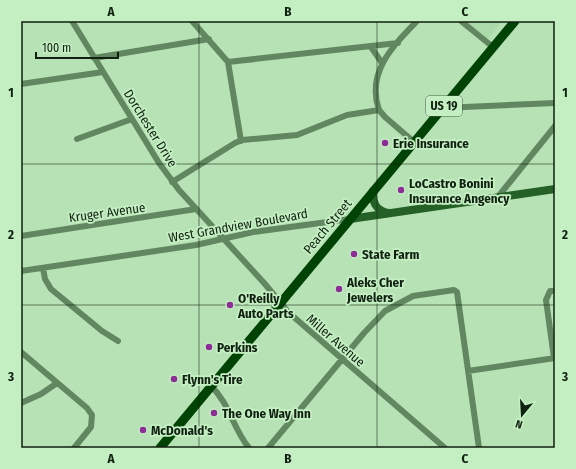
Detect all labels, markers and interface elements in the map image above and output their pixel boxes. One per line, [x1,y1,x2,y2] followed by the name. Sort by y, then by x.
[106,4,115,19] text: A
[284,4,292,19] text: B
[462,4,469,19] text: C
[36,34,118,60] scale bar
[42,41,71,55] text: 100 m
[8,85,14,100] text: 1
[562,85,568,100] text: 1
[121,87,180,170] street label: Dorchester Drive
[426,96,462,116] road number: US 19
[393,136,469,151] place label: Erie Insurance
[380,138,390,148] marker: Erie Insurance
[409,176,510,206] place label: LoCastro Bonini Insurance Angency
[396,185,406,195] marker: LoCastro Bonini Insurance Angency
[300,195,355,257] street label: Peach Street
[68,200,146,225] street label: Kruger Avenue
[167,206,309,245] street label: West Grandview Boulevard
[7,227,14,242] text: 2
[561,227,568,242] text: 2
[362,247,419,262] place label: State Farm
[349,249,359,259] marker: State Farm
[346,275,404,305] place label: Aleks Cher Jewelers
[334,284,344,294] marker: Aleks Cher Jewelers
[237,291,294,321] place label: O'Reilly Auto Parts
[225,300,235,310] marker: O'Reilly Auto Parts
[303,311,368,370] street label: Miller Avenue
[217,340,258,355] place label: Perkins
[204,342,214,352] marker: Perkins
[7,369,14,384] text: 3
[561,369,568,384] text: 3
[182,372,243,387] place label: Flynn's Tire
[169,374,179,384] marker: Flynn's Tire
[502,395,542,435] north arrow
[222,406,311,421] place label: The One Way Inn
[209,408,219,418] marker: The One Way Inn
[514,417,524,431] text: N
[151,423,213,438] place label: McDonald's
[138,425,148,435] marker: McDonald's
[106,451,115,466] text: A
[284,451,292,466] text: B
[462,451,469,466] text: C

